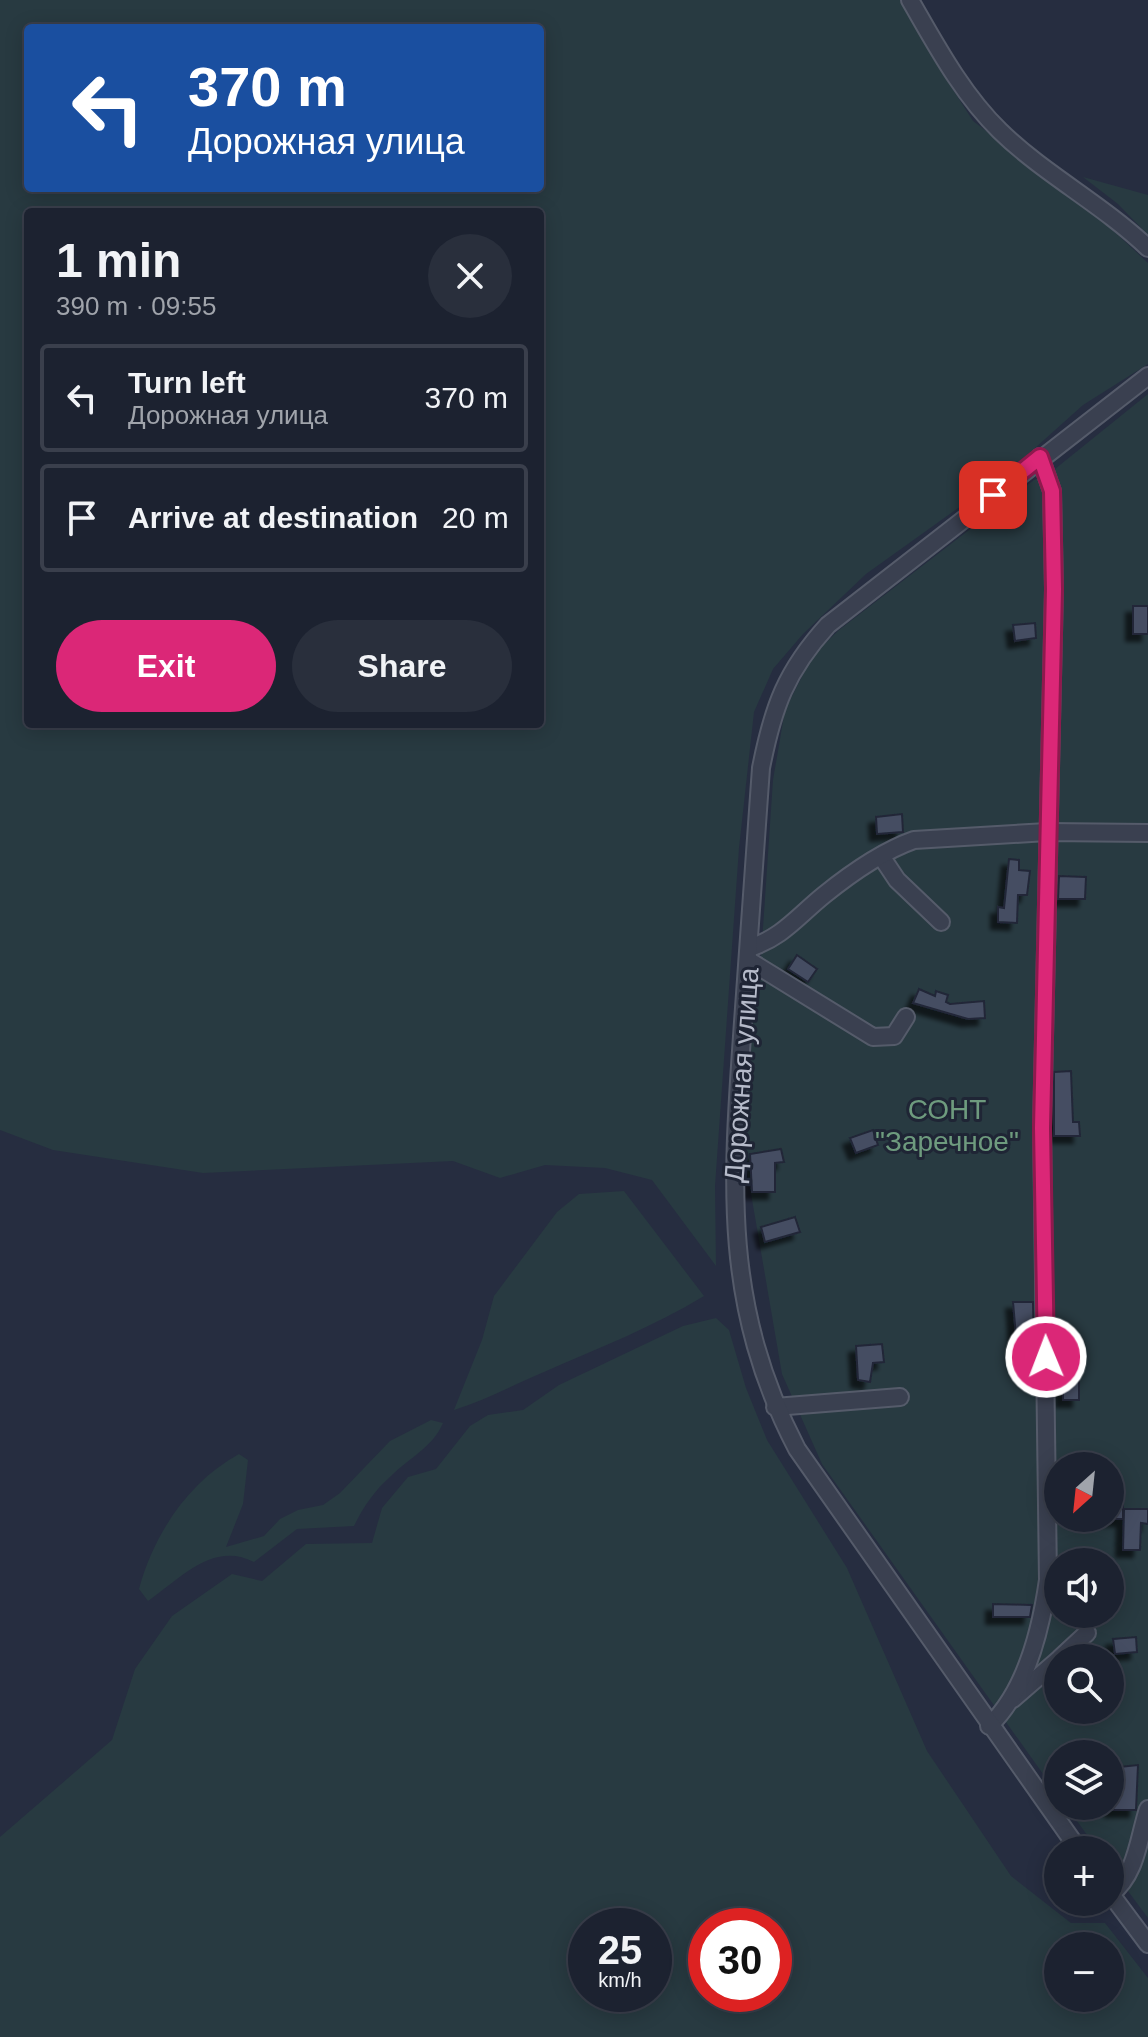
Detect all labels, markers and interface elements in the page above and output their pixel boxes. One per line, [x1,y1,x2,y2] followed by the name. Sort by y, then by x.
[188,55,347,118] text: 370 m
[56,56,160,160] icon: left
[188,121,465,162] text: Дорожная улица
[56,234,181,287] text: 1 min
[428,234,512,318] button: close
[56,291,216,321] text: 390 m · 09:55
[128,366,246,399] text: Turn left
[60,376,104,420] icon: left
[425,381,508,414] text: 370 m
[128,400,328,430] text: Дорожная улица
[959,461,1027,529] pin
[971,473,1015,517] icon: arrive
[60,496,104,540] icon: arrive
[128,501,418,534] text: Arrive at destination
[442,501,509,534] text: 20 m
[56,620,276,712] button: Exit
[292,620,512,712] button: Share
[719,966,765,1184] street label: Дорожная улица
[875,1094,1019,1157] park label: СОНТ "Заречное"
[1004,1315,1088,1399] position arrow
[1044,1452,1124,1532] north arrow
[1044,1452,1124,2012] map controls
[1044,1548,1124,1628] button: sound
[1044,1644,1124,1724] button: search
[1044,1740,1124,1820] button: layers
[1044,1836,1124,1916] button: +
[688,1908,792,2012] speed limit sign: 30
[598,1928,642,1972] text: 25
[1044,1932,1124,2012] button: −
[598,1969,642,1991] text: km/h

